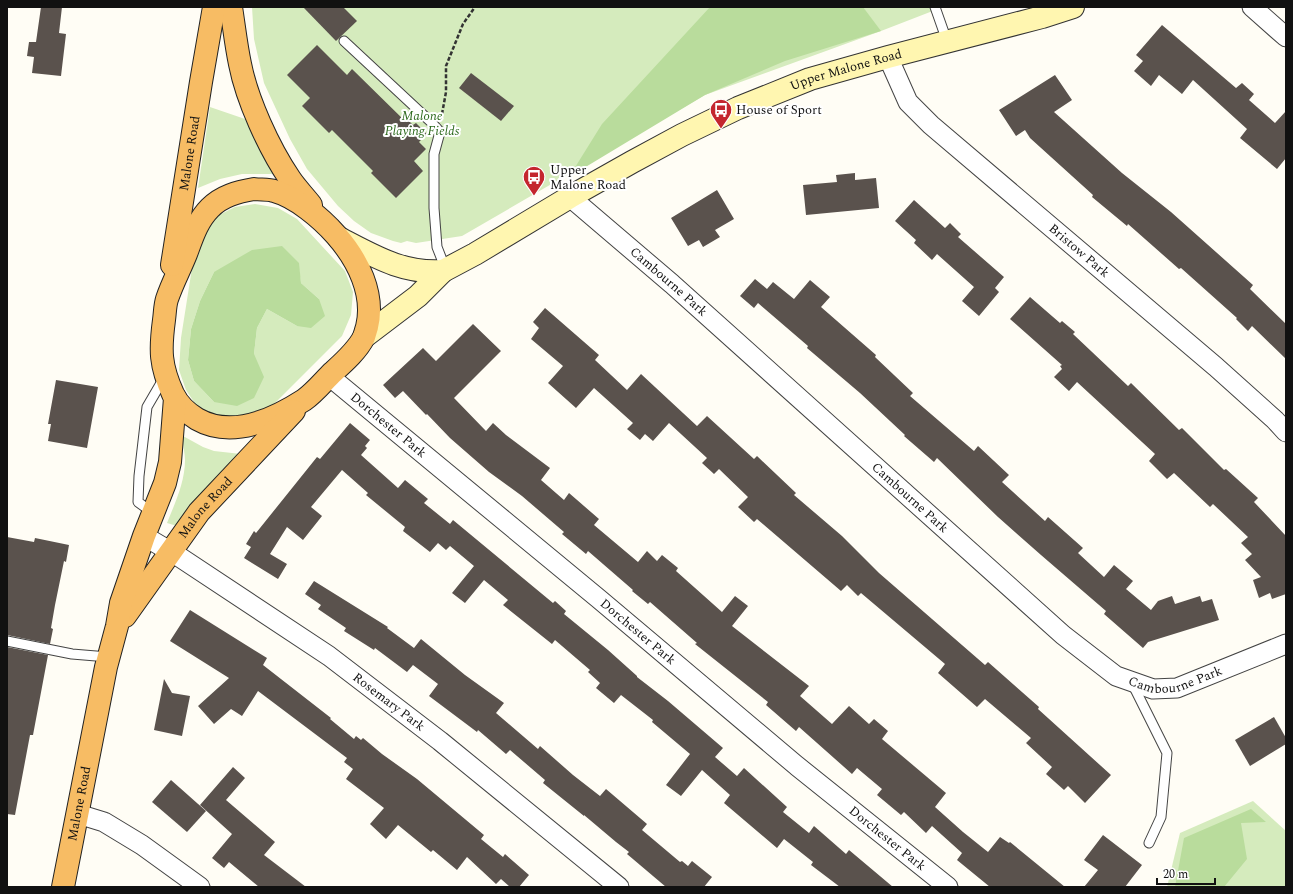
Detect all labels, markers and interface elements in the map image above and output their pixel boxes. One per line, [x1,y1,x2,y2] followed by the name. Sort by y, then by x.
[787,44,904,96] street label: Upper Malone Road
[708,97,734,130] bus stop icon: House of Sport
[736,100,822,120] place label: House of Sport
[385,106,460,141] park label: Malone Playing Fields
[174,114,206,193] street label: Malone Road
[550,160,626,195] place label: Upper Malone Road
[521,164,547,197] bus stop icon: Upper Malone Road
[1044,219,1114,283] street label: Bristow Park
[625,242,712,321] street label: Cambourne Park
[346,387,431,463] street label: Dorchester Park
[867,458,953,538] street label: Cambourne Park
[173,472,237,543] street label: Malone Road
[595,594,680,670] street label: Dorchester Park
[1126,661,1225,699] street label: Cambourne Park
[348,668,429,736] street label: Rosemary Park
[62,764,96,843] street label: Malone Road
[844,801,930,876] street label: Dorchester Park
[1157,860,1215,886] scale bar
[1163,865,1188,884] text: 20 m

